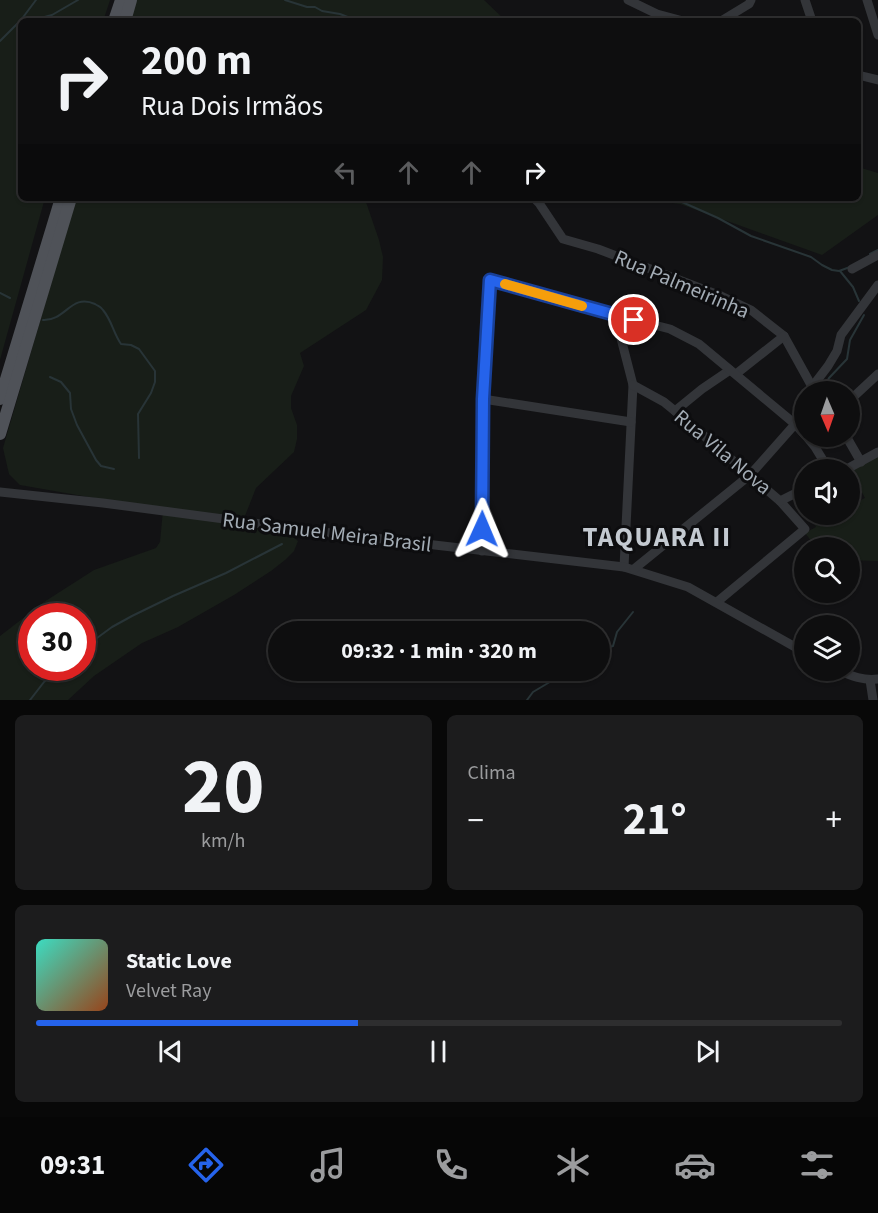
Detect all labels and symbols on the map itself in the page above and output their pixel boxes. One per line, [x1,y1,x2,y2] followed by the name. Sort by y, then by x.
[610,242,754,326] street label: Rua Palmeirinha
[608,294,659,345] pin
[794,381,860,447] north arrow
[668,402,778,502] street label: Rua Vila Nova
[450,497,514,561] position arrow
[221,504,433,560] street label: Rua Samuel Meira Brasil
[582,518,732,557] district label: TAQUARA II
[18,603,96,681] speed limit sign: 30

